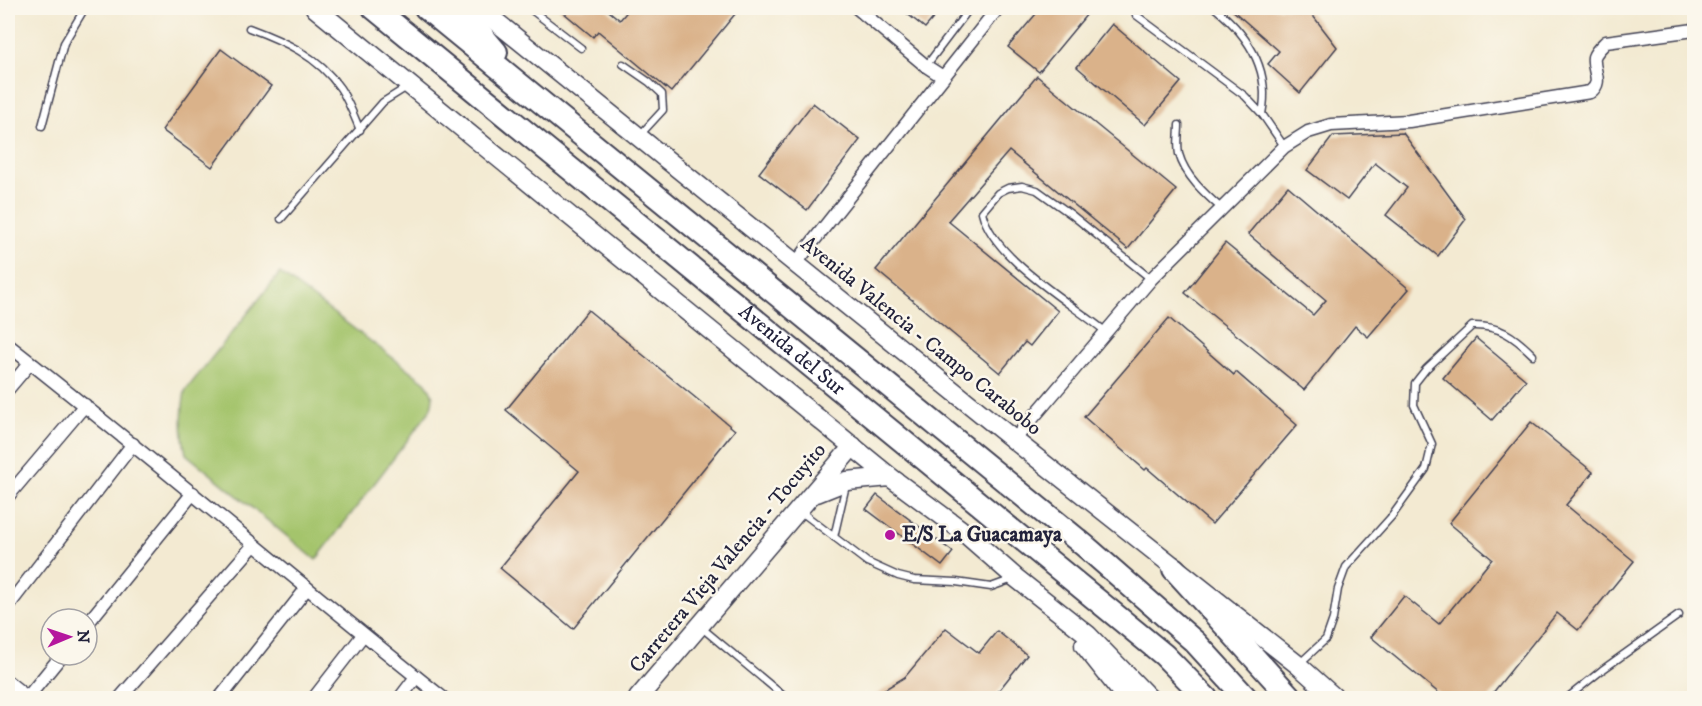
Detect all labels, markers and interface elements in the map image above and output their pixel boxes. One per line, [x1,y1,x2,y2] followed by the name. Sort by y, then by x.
[795,231,1047,441] street label: Avenida Valencia - Campo Carabobo
[733,299,851,402] street label: Avenida del Sur
[624,438,832,678] street label: Carretera Vieja Valencia - Tocuyito
[902,522,1063,548] place label: E/S La Guacamaya
[883,528,897,542] marker: E/S La Guacamaya
[39,607,99,667] north arrow
[73,630,93,643] text: N

